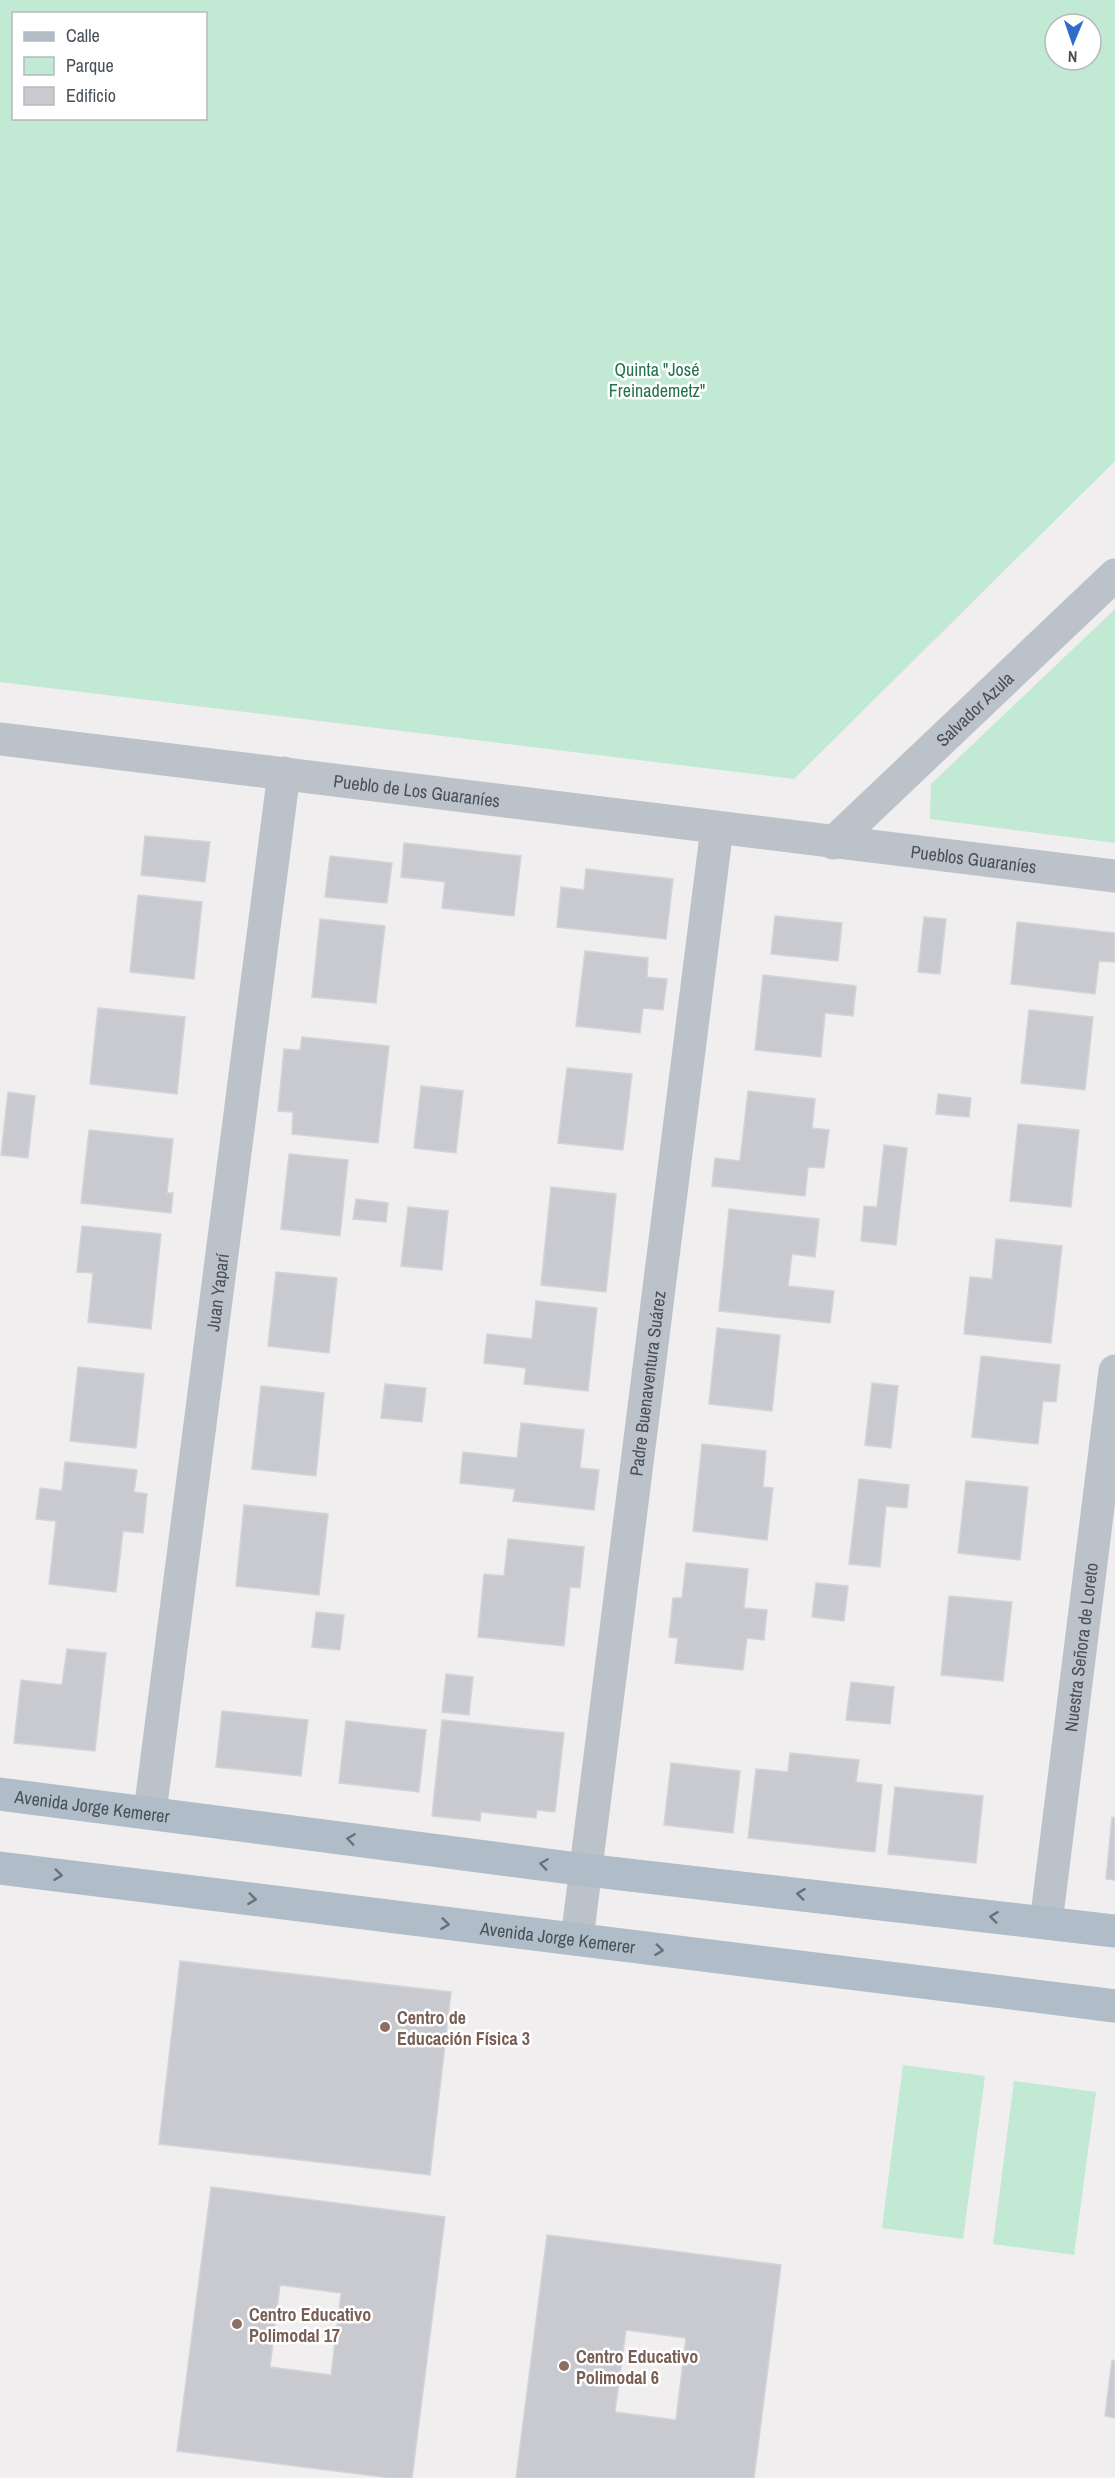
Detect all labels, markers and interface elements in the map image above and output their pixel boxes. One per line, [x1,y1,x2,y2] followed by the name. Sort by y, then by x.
[12,12,207,120] legend
[1043,12,1103,72] north arrow
[66,23,100,48] text: Calle
[1067,46,1078,68] text: N
[66,53,114,78] text: Parque
[66,83,116,108] text: Edificio
[609,357,705,403] park label: Quinta "José Freinademetz"
[930,666,1019,752] street label: Salvador Azula
[332,768,502,813] street label: Pueblo de Los Guaraníes
[909,839,1038,879] street label: Pueblos Guaraníes
[200,1251,235,1333] street label: Juan Yaparí
[623,1289,671,1477] street label: Padre Buenaventura Suárez
[1058,1561,1103,1733] street label: Nuestra Señora de Loreto
[12,1783,171,1828] street label: Avenida Jorge Kemerer
[347,1833,356,1845] one-way arrow
[540,1859,549,1871] one-way arrow
[53,1869,63,1881] one-way arrow
[796,1889,805,1901] one-way arrow
[247,1893,256,1905] one-way arrow
[990,1911,999,1924] one-way arrow
[478,1915,637,1959] street label: Avenida Jorge Kemerer
[440,1917,450,1929] one-way arrow
[655,1943,664,1955] one-way arrow
[397,2005,530,2051] place label: Centro de Educación Física 3
[378,2020,392,2034] marker: Centro de Educación Física 3
[249,2302,371,2348] place label: Centro Educativo Polimodal 17
[230,2317,244,2331] marker: Centro Educativo Polimodal 17
[576,2344,698,2390] place label: Centro Educativo Polimodal 6
[557,2359,571,2373] marker: Centro Educativo Polimodal 6

